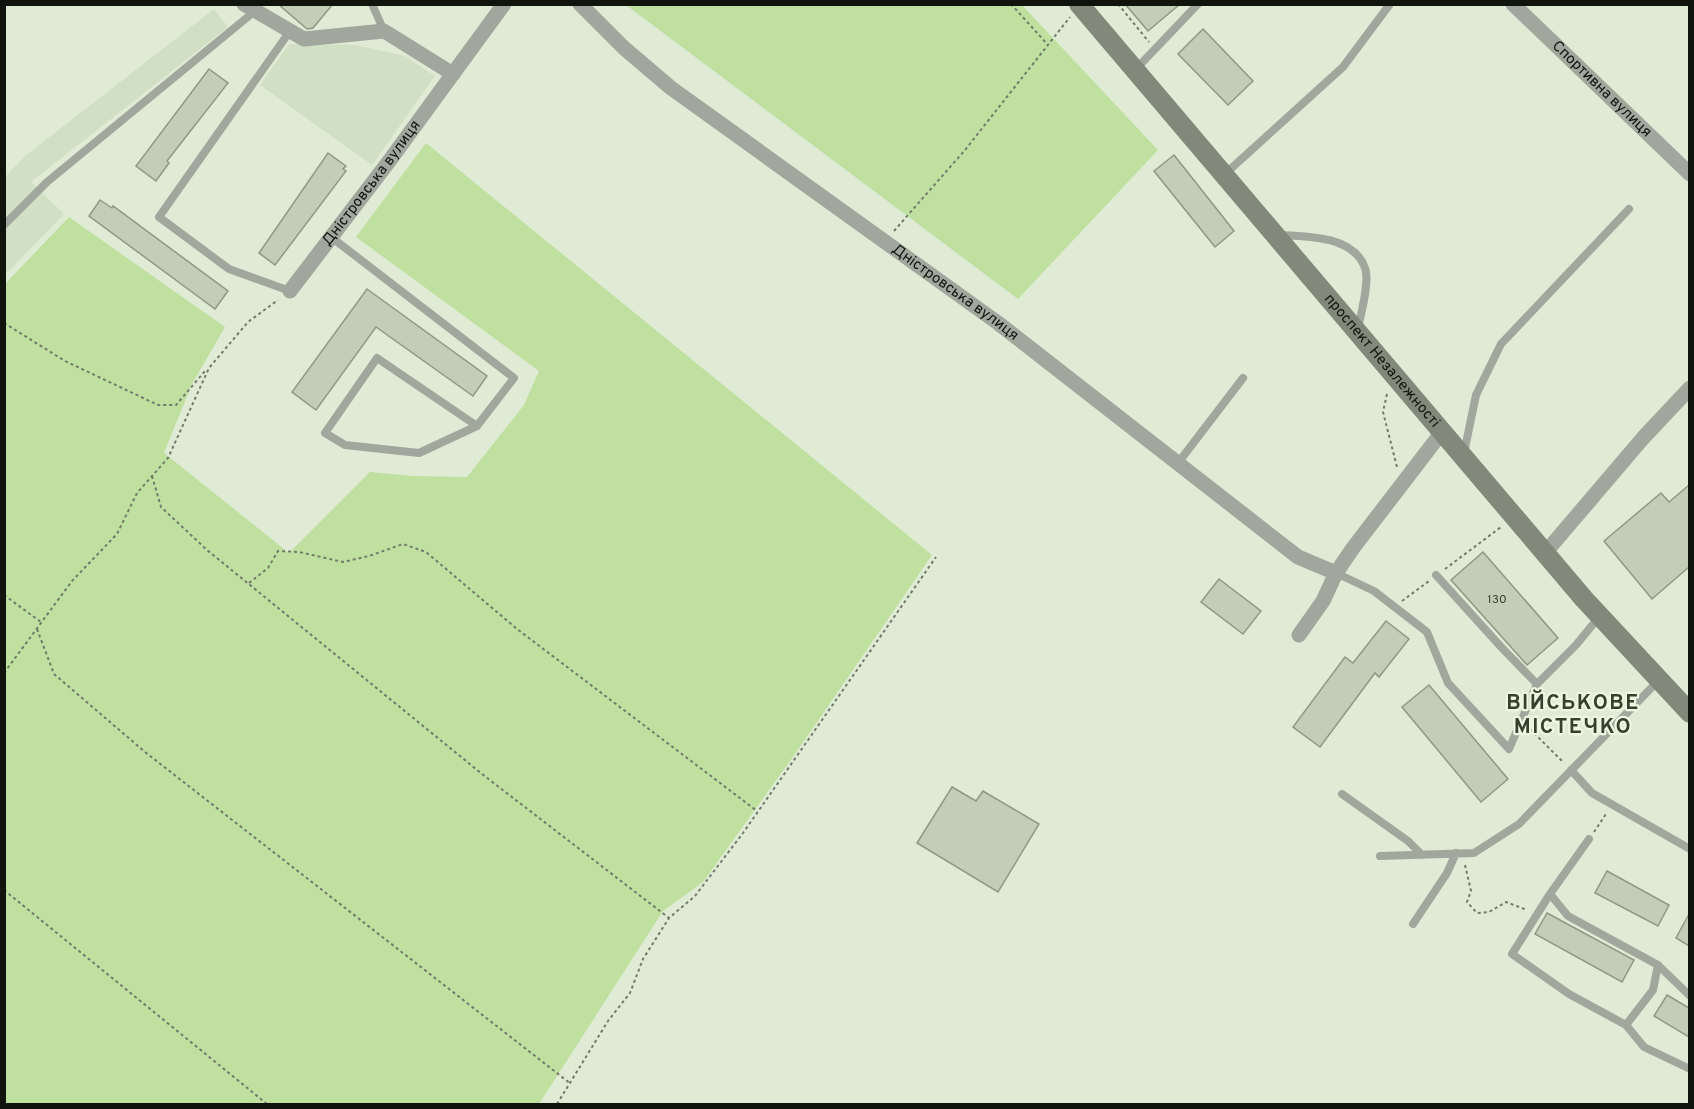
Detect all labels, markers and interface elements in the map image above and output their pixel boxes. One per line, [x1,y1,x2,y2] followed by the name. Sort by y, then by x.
[1548,37,1656,142] street label: Спортивна вулиця
[318,117,425,250] street label: Дністровська вулиця
[888,240,1023,345] street label: Дністровська вулиця
[1320,290,1444,432] street label: проспект Незалежності
[1487,592,1507,608] house number: 130
[1506,689,1640,741] district label: ВІЙСЬКОВЕ МІСТЕЧКО

